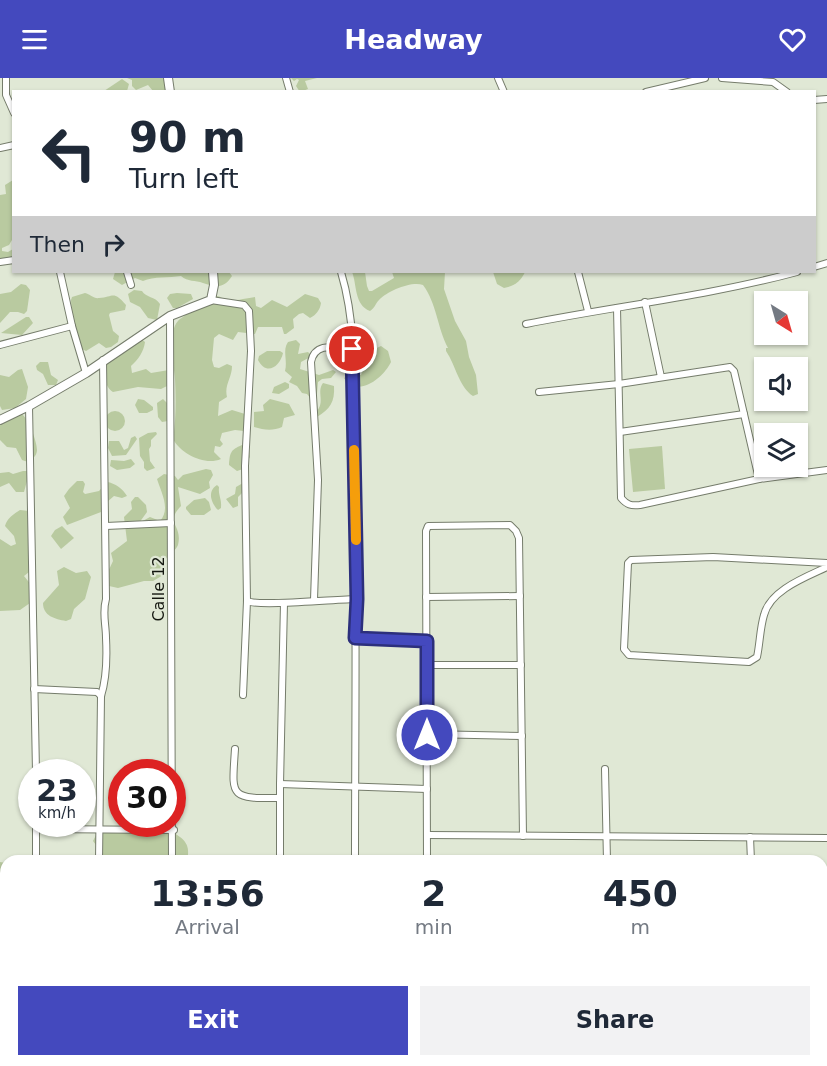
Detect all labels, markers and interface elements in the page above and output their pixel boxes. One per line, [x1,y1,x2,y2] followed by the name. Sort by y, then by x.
[18,23,51,56] icon: menu
[776,23,809,56] icon: heart
[344,24,483,55] text: Headway
[129,113,246,162] text: 90 m
[30,114,108,192] icon: left
[129,163,239,194] text: Turn left
[97,228,130,261] icon: right
[30,232,85,257] text: Then
[754,291,808,345] north arrow
[754,291,808,477] map controls
[326,323,377,374] pin
[335,332,368,365] icon: arrive
[754,357,808,411] button: sound
[754,423,808,477] button: layers
[149,556,168,622] street label: Calle 12
[395,703,459,767] position arrow
[108,759,186,837] speed limit sign: 30
[36,773,78,808] text: 23
[38,804,76,822] text: km/h
[150,873,265,914] text: 13:56
[421,873,446,914] text: 2
[603,873,678,914] text: 450
[175,915,240,939] text: Arrival
[415,915,453,939] text: min
[631,915,650,939] text: m
[18,986,408,1055] button: Exit
[420,986,810,1055] button: Share

